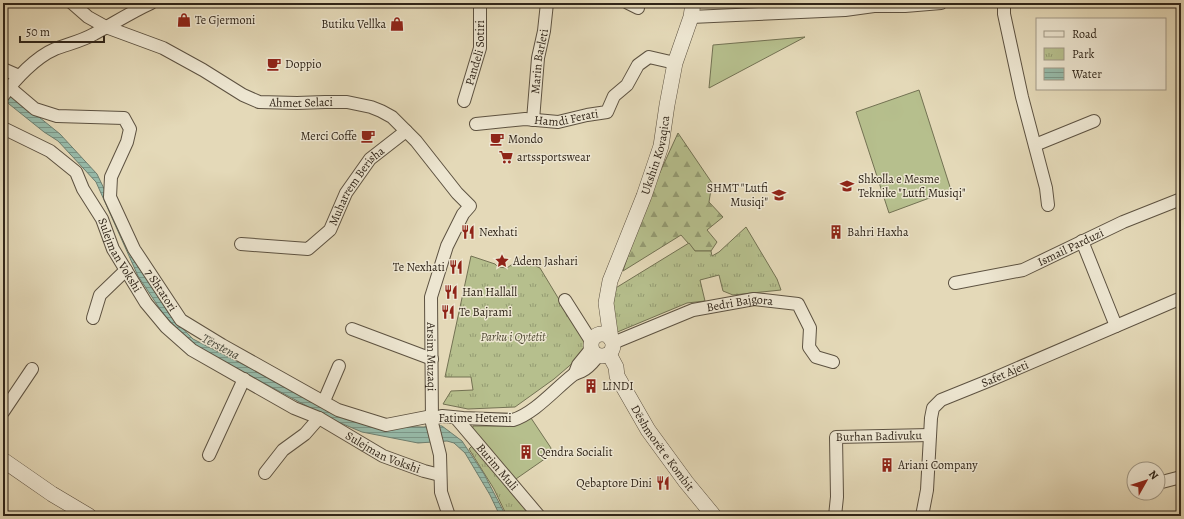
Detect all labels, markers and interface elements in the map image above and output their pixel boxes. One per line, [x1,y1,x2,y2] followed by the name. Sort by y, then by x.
[176,12,192,28] shop icon: Te Gjermoni
[195,12,255,28] place label: Te Gjermoni
[321,16,386,32] place label: Butiku Vellka
[389,16,405,32] shop icon: Butiku Vellka
[20,18,104,44] scale bar
[1036,18,1166,90] legend
[461,20,488,87] street label: Pandeli Sotiri
[26,24,50,40] text: 50 m
[1072,26,1098,42] text: Road
[527,28,552,95] street label: Marin Barleti
[1072,46,1095,62] text: Park
[266,56,282,72] cafe icon: Doppio
[285,56,321,72] place label: Doppio
[1071,66,1102,82] text: Water
[268,94,333,111] street label: Ahmet Selaci
[533,105,599,130] street label: Hamdi Ferati
[637,114,673,197] street label: Ukshin Kovaqica
[300,128,357,144] place label: Merci Coffe
[360,128,376,144] cafe icon: Merci Coffe
[489,131,505,147] cafe icon: Mondo
[508,131,543,147] place label: Mondo
[325,143,388,228] street label: Muharrem Berisha
[498,149,514,165] supermarket icon: artssportswear
[517,149,591,165] place label: artssportswear
[858,171,966,201] place label: Shkolla e Mesme Teknike "Lutfi Musiqi"
[839,178,855,194] school or university icon: Shkolla e Mesme Teknike "Lutfi Musiqi"
[707,180,768,210] place label: SHMT "Lutfi Musiqi"
[771,187,787,203] school or university icon: SHMT "Lutfi Musiqi"
[94,216,146,295] street label: Sulejman Vokshi
[460,224,476,240] restaurant icon: Nexhati
[479,224,518,240] place label: Nexhati
[828,224,844,240] building icon: Bahri Haxha
[847,224,909,240] place label: Bahri Haxha
[1035,224,1106,270] street label: Ismail Parduzi
[494,253,510,269] place icon: Adem Jashari
[512,253,578,269] place label: Adem Jashari
[393,259,445,275] place label: Te Nexhati
[448,259,464,275] restaurant icon: Te Nexhati
[141,266,181,314] street label: 7 Shtatori
[443,284,459,300] restaurant icon: Han Hallall
[462,284,517,300] place label: Han Hallall
[705,291,774,315] street label: Bedri Bajgora
[440,304,456,320] restaurant icon: Te Bajrami
[459,304,512,320] place label: Te Bajrami
[423,321,440,391] street label: Arsim Muzaqi
[199,329,243,363] water label: Tërstena
[481,329,546,345] park label: Parku i Qytetit
[979,357,1031,391] street label: Safet Ajeti
[583,378,599,394] building icon: LINDI
[602,378,634,394] place label: LINDI
[627,402,698,494] street label: Dëshmorët e Kombit
[438,410,512,426] street label: Fatime Hetemi
[342,427,423,477] street label: Sulejman Vokshi
[836,427,923,445] street label: Burhan Badivuku
[473,440,522,494] street label: Burim Muli
[518,444,534,460] building icon: Qendra Socialit
[537,444,613,460] place label: Qendra Socialit
[879,457,895,473] building icon: Ariani Company
[897,457,978,473] place label: Ariani Company
[1126,461,1166,501] north arrow
[1145,467,1162,483] text: N
[576,475,652,491] place label: Qebaptore Dini
[655,475,671,491] restaurant icon: Qebaptore Dini

